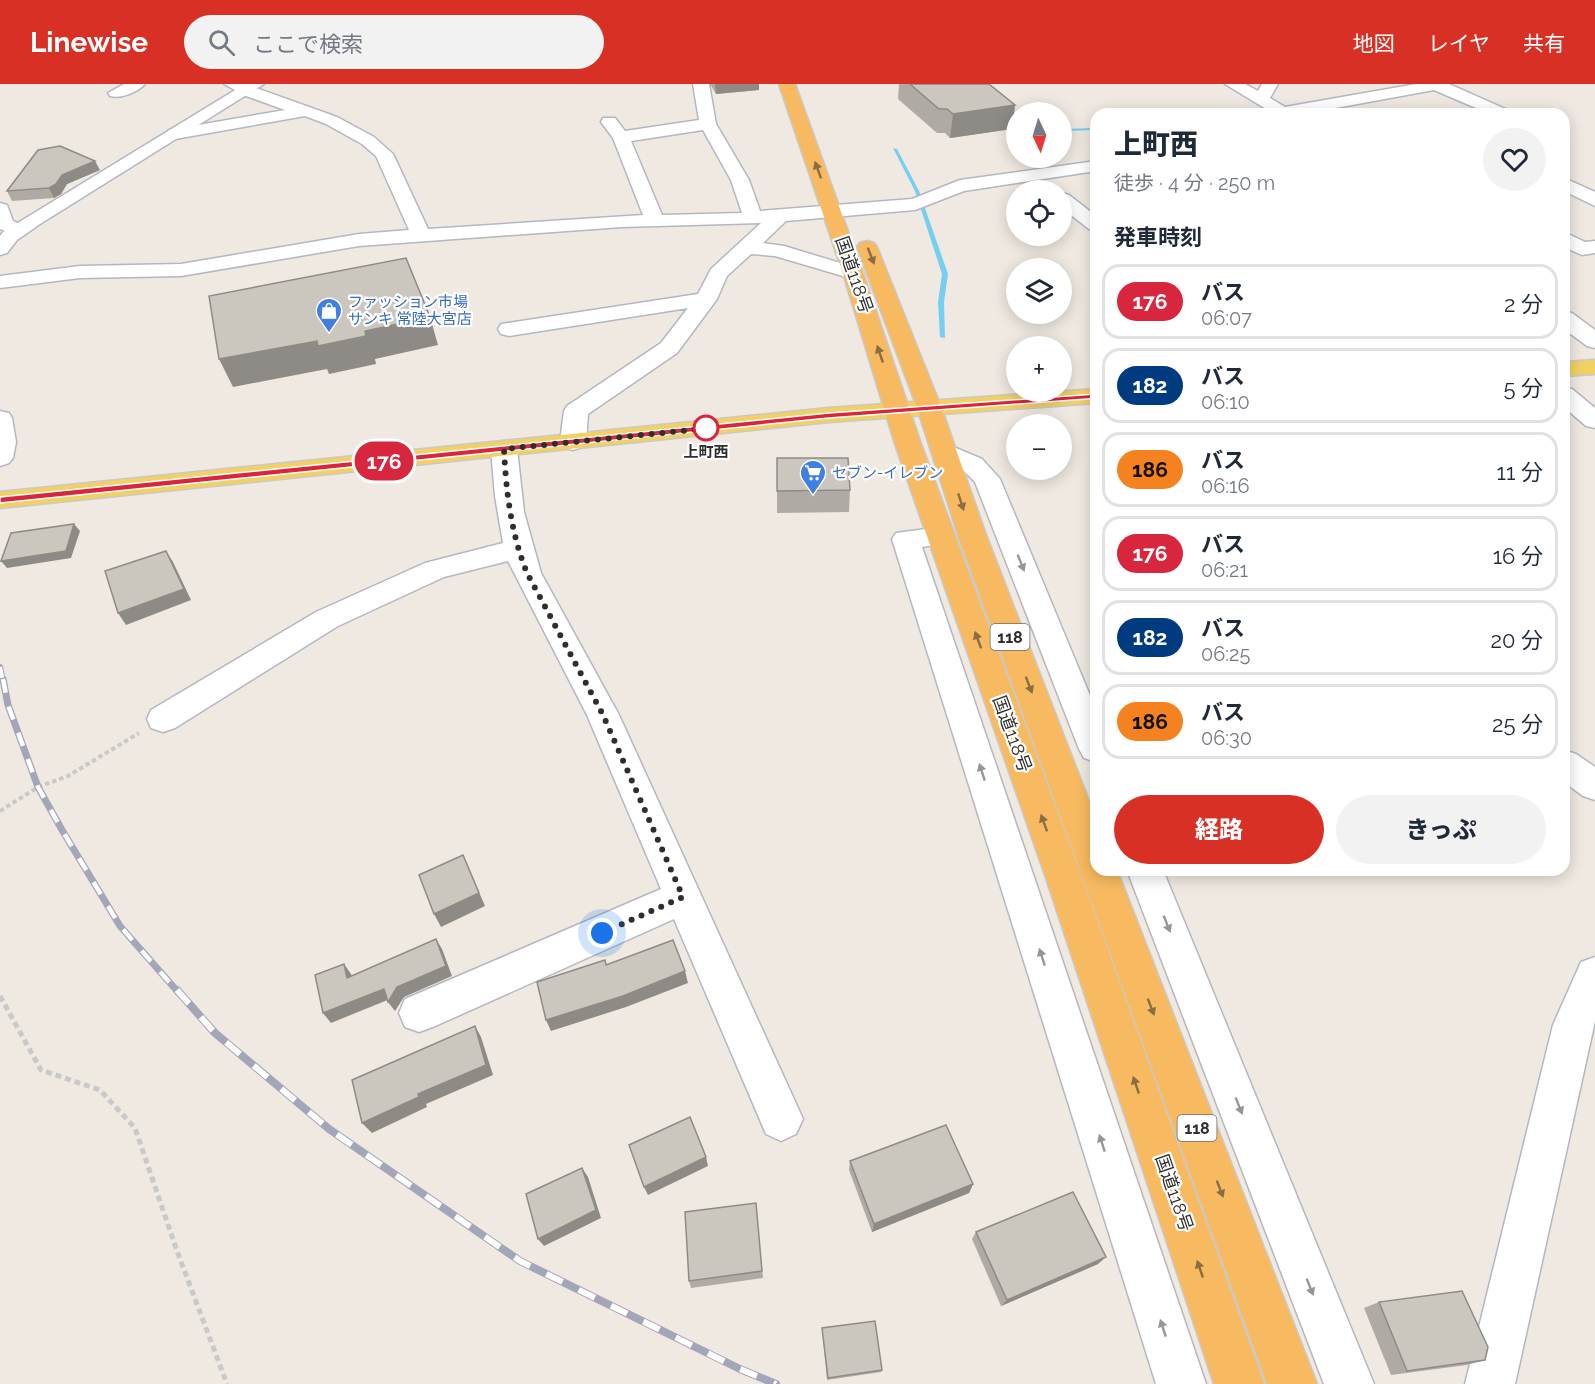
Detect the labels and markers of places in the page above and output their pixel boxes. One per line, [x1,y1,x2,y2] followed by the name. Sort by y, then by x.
[348,293,472,328] place label: ファッション市場 サンキ 常陸大宮店
[314,296,344,334] shop icon: ファッション市場 サンキ 常陸大宮店
[693,415,719,441] marker: 上町西
[683,443,729,461] place label: 上町西
[798,458,828,496] supermarket icon: セブン-イレブン
[832,464,943,482] place label: セブン-イレブン

